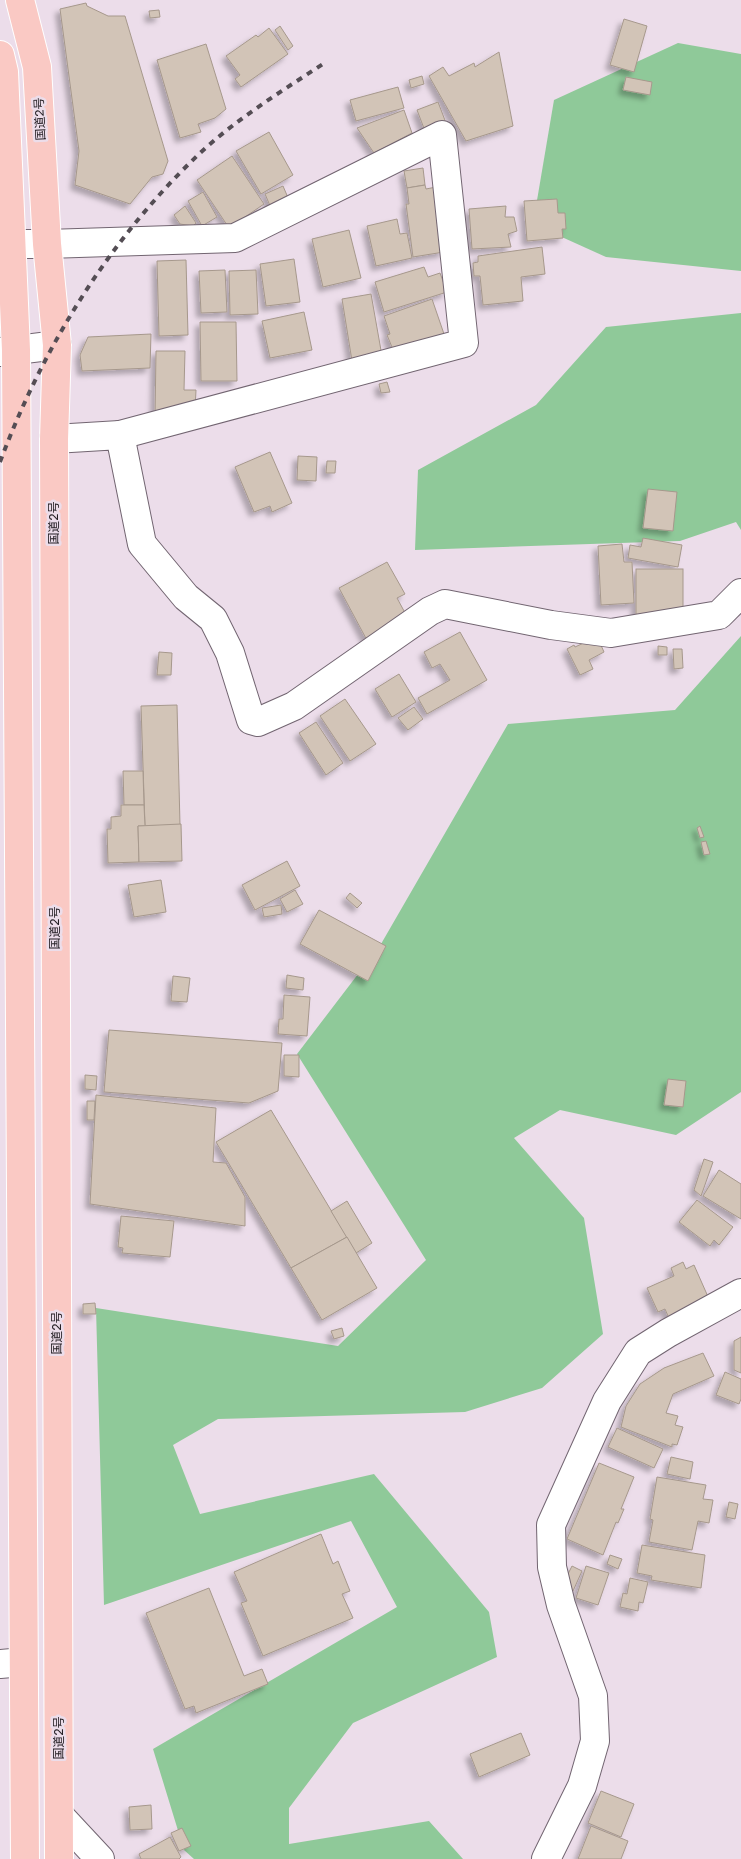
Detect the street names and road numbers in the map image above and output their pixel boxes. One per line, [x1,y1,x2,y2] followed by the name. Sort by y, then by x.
[31,97,48,141] street label: 国道2号
[46,502,61,544] street label: 国道2号
[47,907,62,949] street label: 国道2号
[49,1312,64,1354] street label: 国道2号
[51,1717,66,1759] street label: 国道2号

